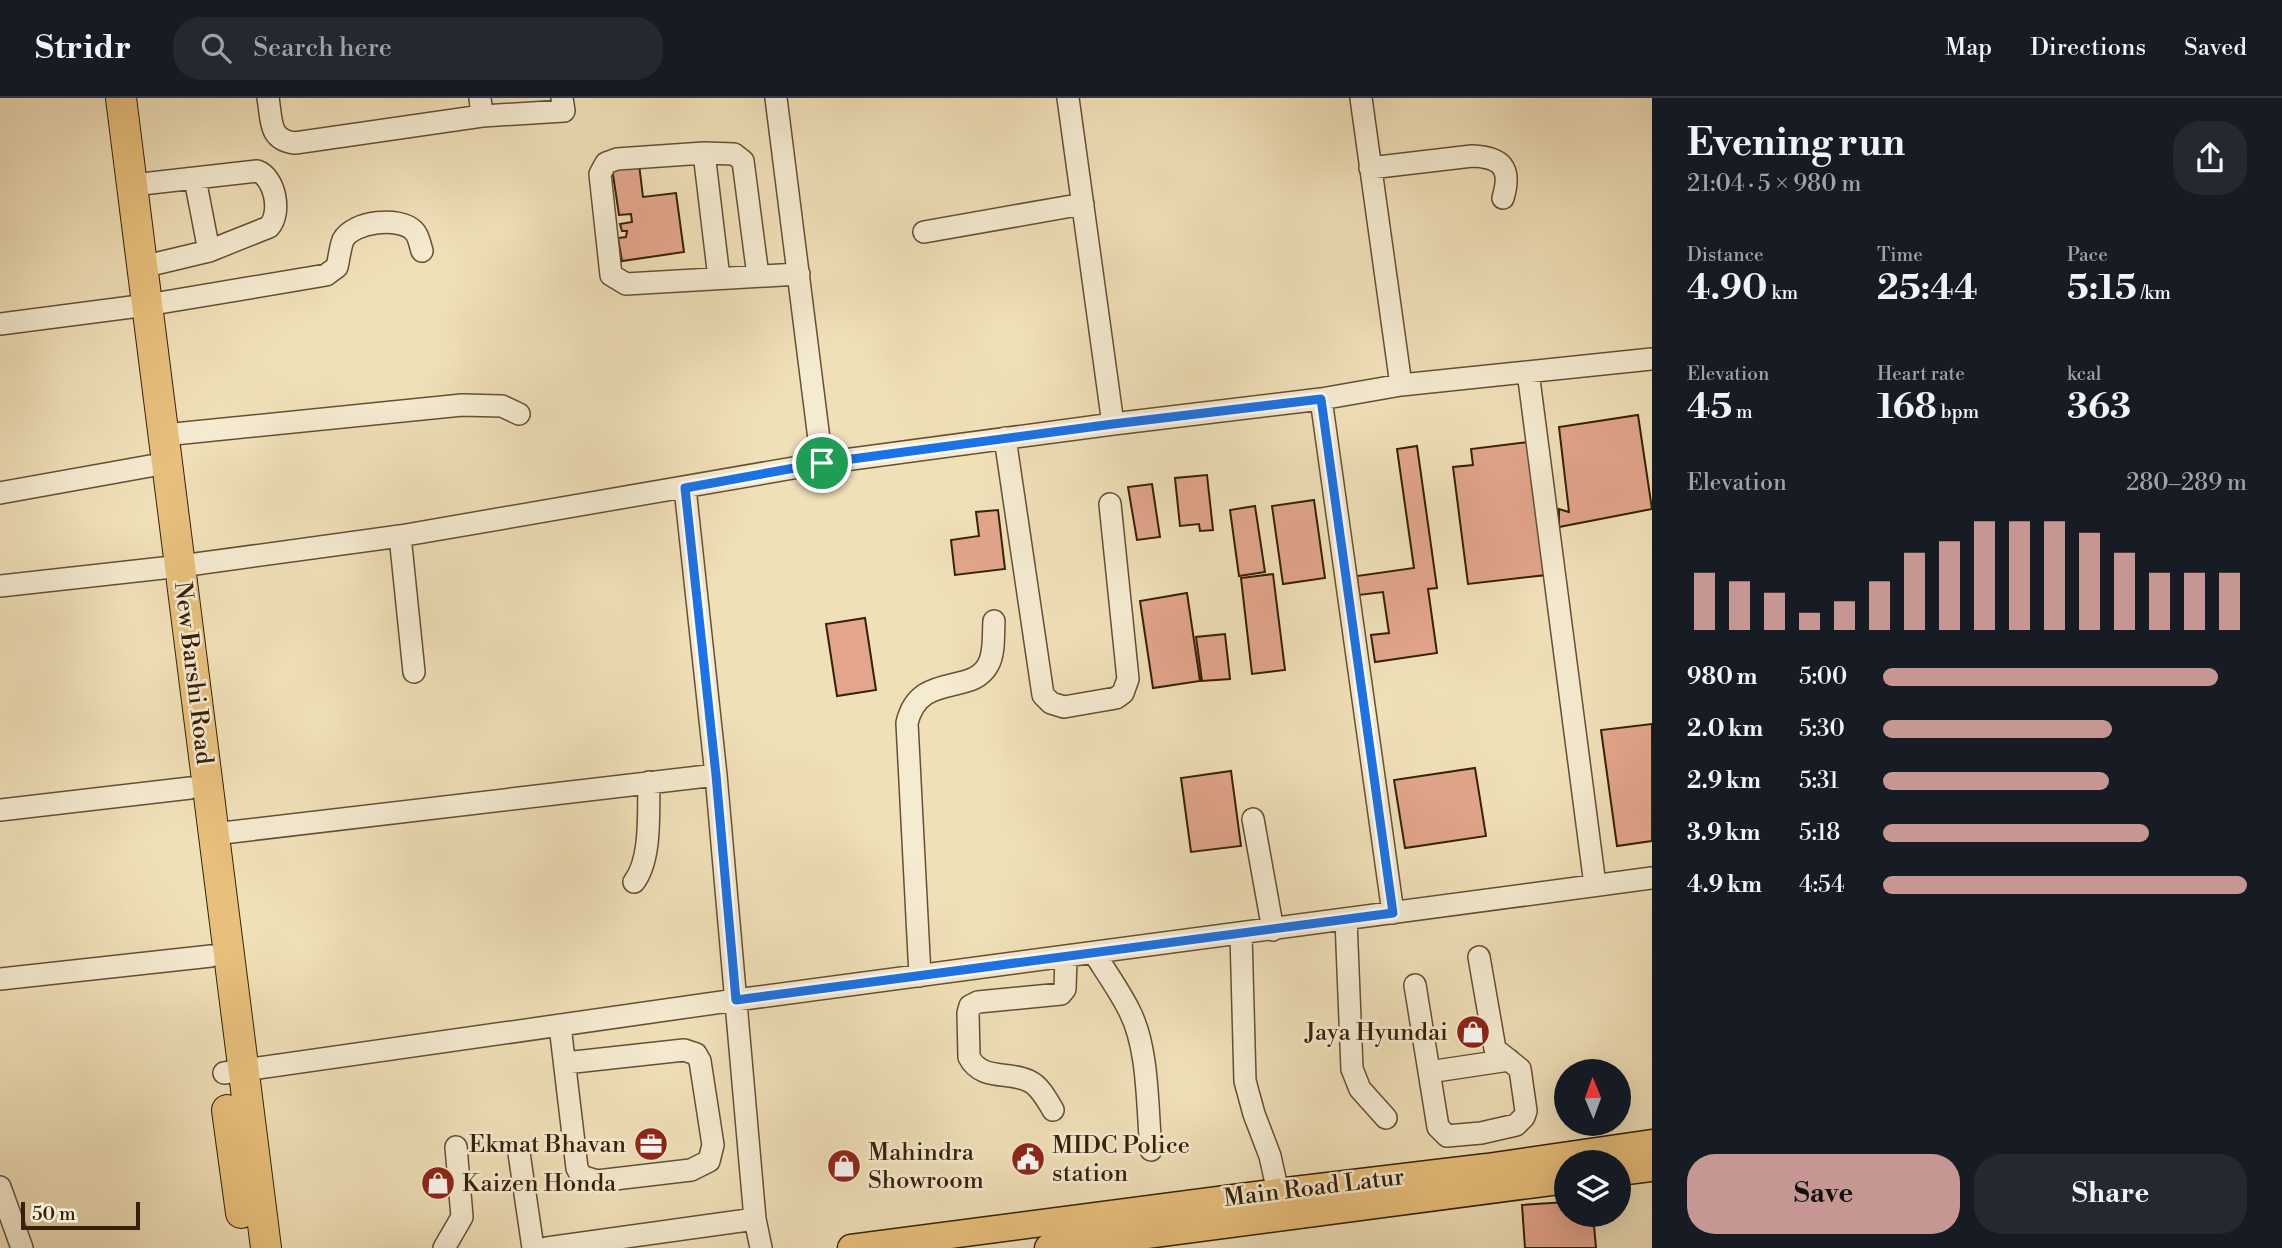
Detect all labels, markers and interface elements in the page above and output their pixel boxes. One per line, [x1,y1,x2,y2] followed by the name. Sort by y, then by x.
[173,17,663,80] search box
[35,28,131,69] text: Stridr
[197,29,235,67] icon: search
[253,32,392,64] text: Search here
[1945,33,1992,63] text: Map
[2030,33,2146,63] text: Directions
[2184,33,2247,63] text: Saved
[1687,120,1905,167] text: Evening run
[2173,121,2247,195] button: share
[1687,170,1861,198] text: 21:04 · 5 × 980 m
[1687,243,1764,267] text: Distance
[1877,243,1923,267] text: Time
[2067,243,2108,267] text: Pace
[1687,267,1768,310] text: 4.90
[1877,267,1978,310] text: 25:44
[2067,267,2137,310] text: 5:15
[1768,281,1798,305] text: km
[2137,281,2171,305] text: /km
[1687,362,1769,386] text: Elevation
[1877,362,1965,386] text: Heart rate
[2067,362,2101,386] text: kcal
[1687,386,1732,429] text: 45
[1877,386,1937,429] text: 168
[2067,386,2131,429] text: 363
[1732,400,1753,424] text: m
[1937,400,1979,424] text: bpm
[792,433,852,493] pin
[803,444,841,482] icon: arrive
[1687,469,1787,497] text: Elevation
[2126,469,2247,497] text: 280–289 m
[167,580,219,767] street label: New Barshi Road
[1687,663,1757,691] text: 980 m
[1799,663,1847,691] text: 5:00
[1687,715,1763,743] text: 2.0 km
[1799,715,1845,743] text: 5:30
[1687,767,1761,795] text: 2.9 km
[1799,767,1839,795] text: 5:31
[1687,819,1760,847] text: 3.9 km
[1799,819,1840,847] text: 5:18
[1687,871,1762,899] text: 4.9 km
[1799,871,1845,899] text: 4:54
[1454,1013,1492,1051] shop icon: Jaya Hyundai
[1304,1018,1448,1048] place label: Jaya Hyundai
[1554,1059,1631,1136] north arrow
[1554,1059,1631,1227] map controls
[632,1125,670,1163] office icon: Ekmat Bhavan
[469,1130,626,1160] place label: Ekmat Bhavan
[1052,1131,1190,1189] place label: MIDC Police station
[868,1138,984,1196] place label: Mahindra Showroom
[1009,1140,1047,1178] public building icon: MIDC Police station
[825,1147,863,1185] shop icon: Mahindra Showroom
[1554,1150,1631,1227] button: layers
[1687,1154,1960,1234] button: Save
[1974,1154,2247,1234] button: Share
[1222,1162,1406,1214] street label: Main Road Latur
[419,1164,457,1202] shop icon: Kaizen Honda
[462,1169,617,1199] place label: Kaizen Honda
[21,1199,140,1231] scale bar
[32,1202,76,1226] text: 50 m

